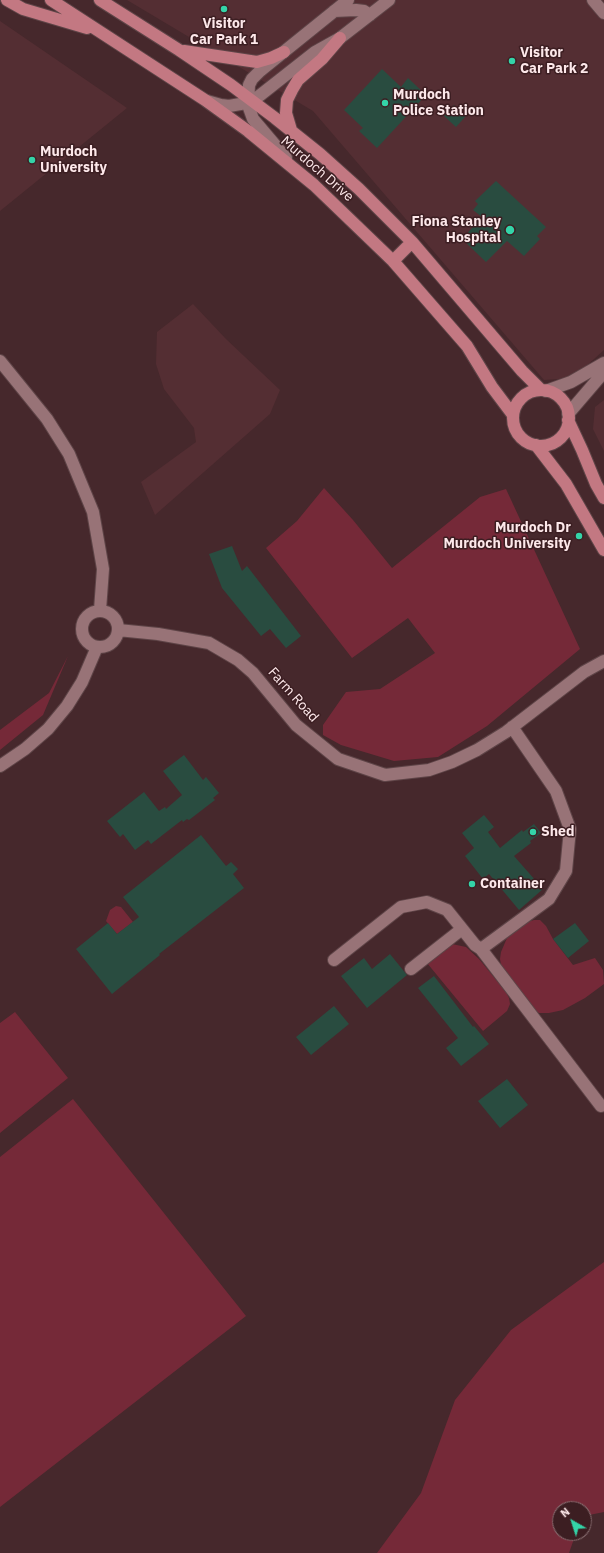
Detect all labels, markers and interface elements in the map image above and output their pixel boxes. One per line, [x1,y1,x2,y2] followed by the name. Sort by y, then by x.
[219,4,229,14] marker: Visitor Car Park 1
[190,16,258,48] place label: Visitor Car Park 1
[520,45,588,78] place label: Visitor Car Park 2
[507,56,517,66] marker: Visitor Car Park 2
[393,87,484,120] place label: Murdoch Police Station
[380,98,390,108] marker: Murdoch Police Station
[277,133,357,205] street label: Murdoch Drive
[40,144,107,176] place label: Murdoch University
[27,155,37,165] marker: Murdoch University
[411,214,501,246] place label: Fiona Stanley Hospital
[504,224,516,236] marker: Fiona Stanley Hospital
[443,520,571,552] place label: Murdoch Dr Murdoch University
[574,531,584,541] marker: Murdoch Dr Murdoch University
[264,664,322,726] street label: Farm Road
[541,824,574,840] place label: Shed
[528,827,538,837] marker: Shed
[480,876,545,892] place label: Container
[467,879,477,889] marker: Container
[552,1501,592,1541] north arrow
[558,1505,573,1520] text: N

